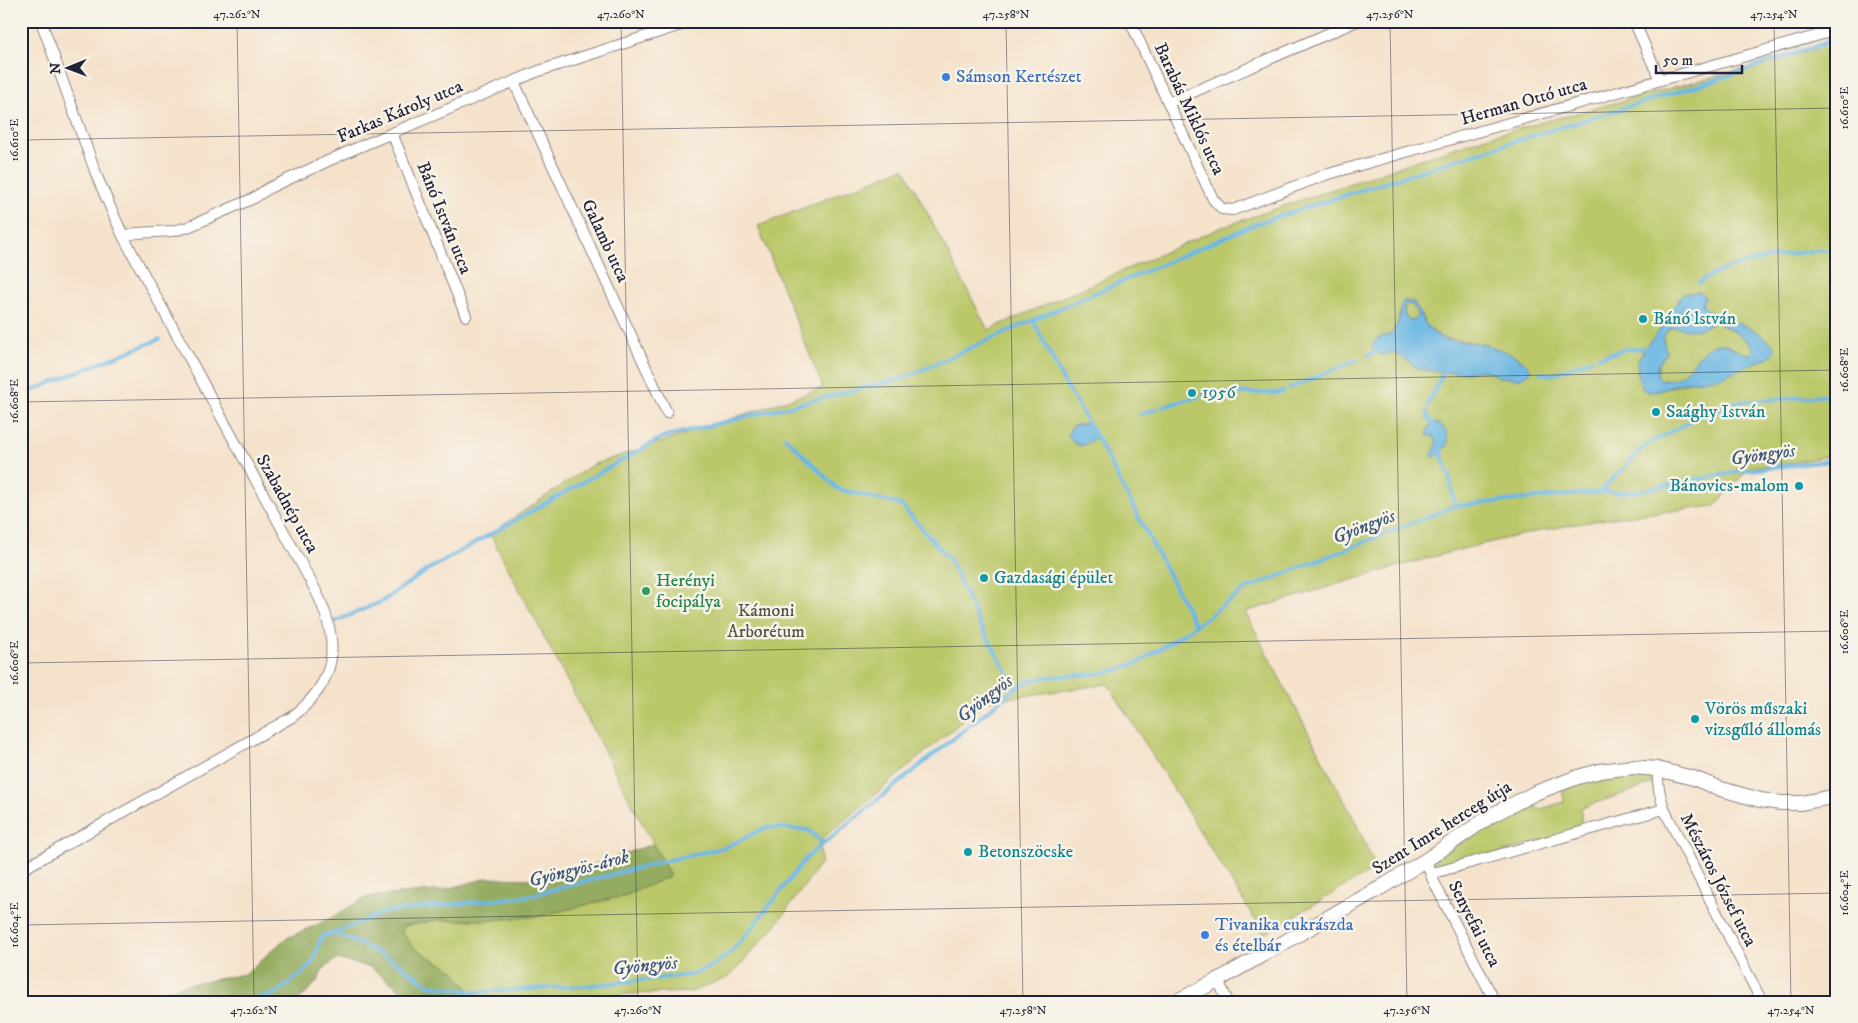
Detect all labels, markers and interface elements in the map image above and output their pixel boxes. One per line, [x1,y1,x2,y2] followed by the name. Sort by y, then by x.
[213,7,261,22] text: 47.262°N
[597,7,645,22] text: 47.260°N
[982,7,1030,22] text: 47.258°N
[1366,7,1414,22] text: 47.256°N
[1750,7,1798,22] text: 47.254°N
[1149,39,1229,179] street label: Barabás Miklós utca
[42,42,92,92] north arrow
[1656,42,1742,74] scale bar
[1663,51,1693,70] text: 50 m
[47,62,65,74] text: N
[956,66,1082,88] place label: Sámson Kertészet
[940,71,952,83] marker: Sámson Kertészet
[1458,73,1590,131] street label: Herman Ottó utca
[334,75,466,148] street label: Farkas Károly utca
[1837,86,1852,129] text: 16.610°E
[7,118,22,161] text: 16.610°E
[412,159,477,278] street label: Bánó István utca
[576,196,634,286] street label: Galamb utca
[1653,308,1737,330] place label: Bánó lstván
[1637,313,1649,325] marker: Bánó lstván
[1837,347,1852,392] text: 16.608°E
[7,378,22,423] text: 16.608°E
[1202,382,1236,404] place label: 1956
[1186,387,1198,399] marker: 1956
[1666,401,1766,423] place label: Saághy István
[1650,406,1662,418] marker: Saághy István
[1729,439,1798,471] water label: Gyöngyös
[251,451,323,557] street label: Szabadnép utca
[1669,475,1789,497] place label: Bánovics-malom
[1793,480,1805,492] marker: Bánovics-malom
[1330,504,1400,549] water label: Gyöngyös
[994,567,1114,589] place label: Gazdasági épület
[656,570,721,613] place label: Herényi focipálya
[978,572,990,584] marker: Gazdasági épület
[640,585,652,597] marker: Herényi focipálya
[727,600,805,643] park label: Kámoni Arborétum
[1837,609,1852,654] text: 16.606°E
[7,640,22,685] text: 16.606°E
[952,669,1019,728] water label: Gyöngyös
[1704,698,1821,741] place label: Vörös műszaki vizsgűló állomás
[1689,713,1701,725] marker: Vörös műszaki vizsgűló állomás
[1368,776,1516,880] street label: Szent Imre herceg útja
[1675,810,1761,951] street label: Mészáros József utca
[978,841,1073,863] place label: Betonszöcske
[526,845,632,893] water label: Gyöngyös-árok
[962,846,974,858] marker: Betonszöcske
[1837,870,1852,916] text: 16.604°E
[1443,877,1505,971] street label: Senyefai utca
[7,902,22,948] text: 16.604°E
[1215,914,1354,957] place label: Tivanika cukrászda és ételbár
[1199,929,1211,941] marker: Tivanika cukrászda és ételbár
[611,951,680,981] water label: Gyöngyös
[230,1003,278,1018] text: 47.262°N
[614,1003,662,1018] text: 47.260°N
[999,1003,1047,1018] text: 47.258°N
[1383,1003,1431,1018] text: 47.256°N
[1767,1003,1815,1018] text: 47.254°N

